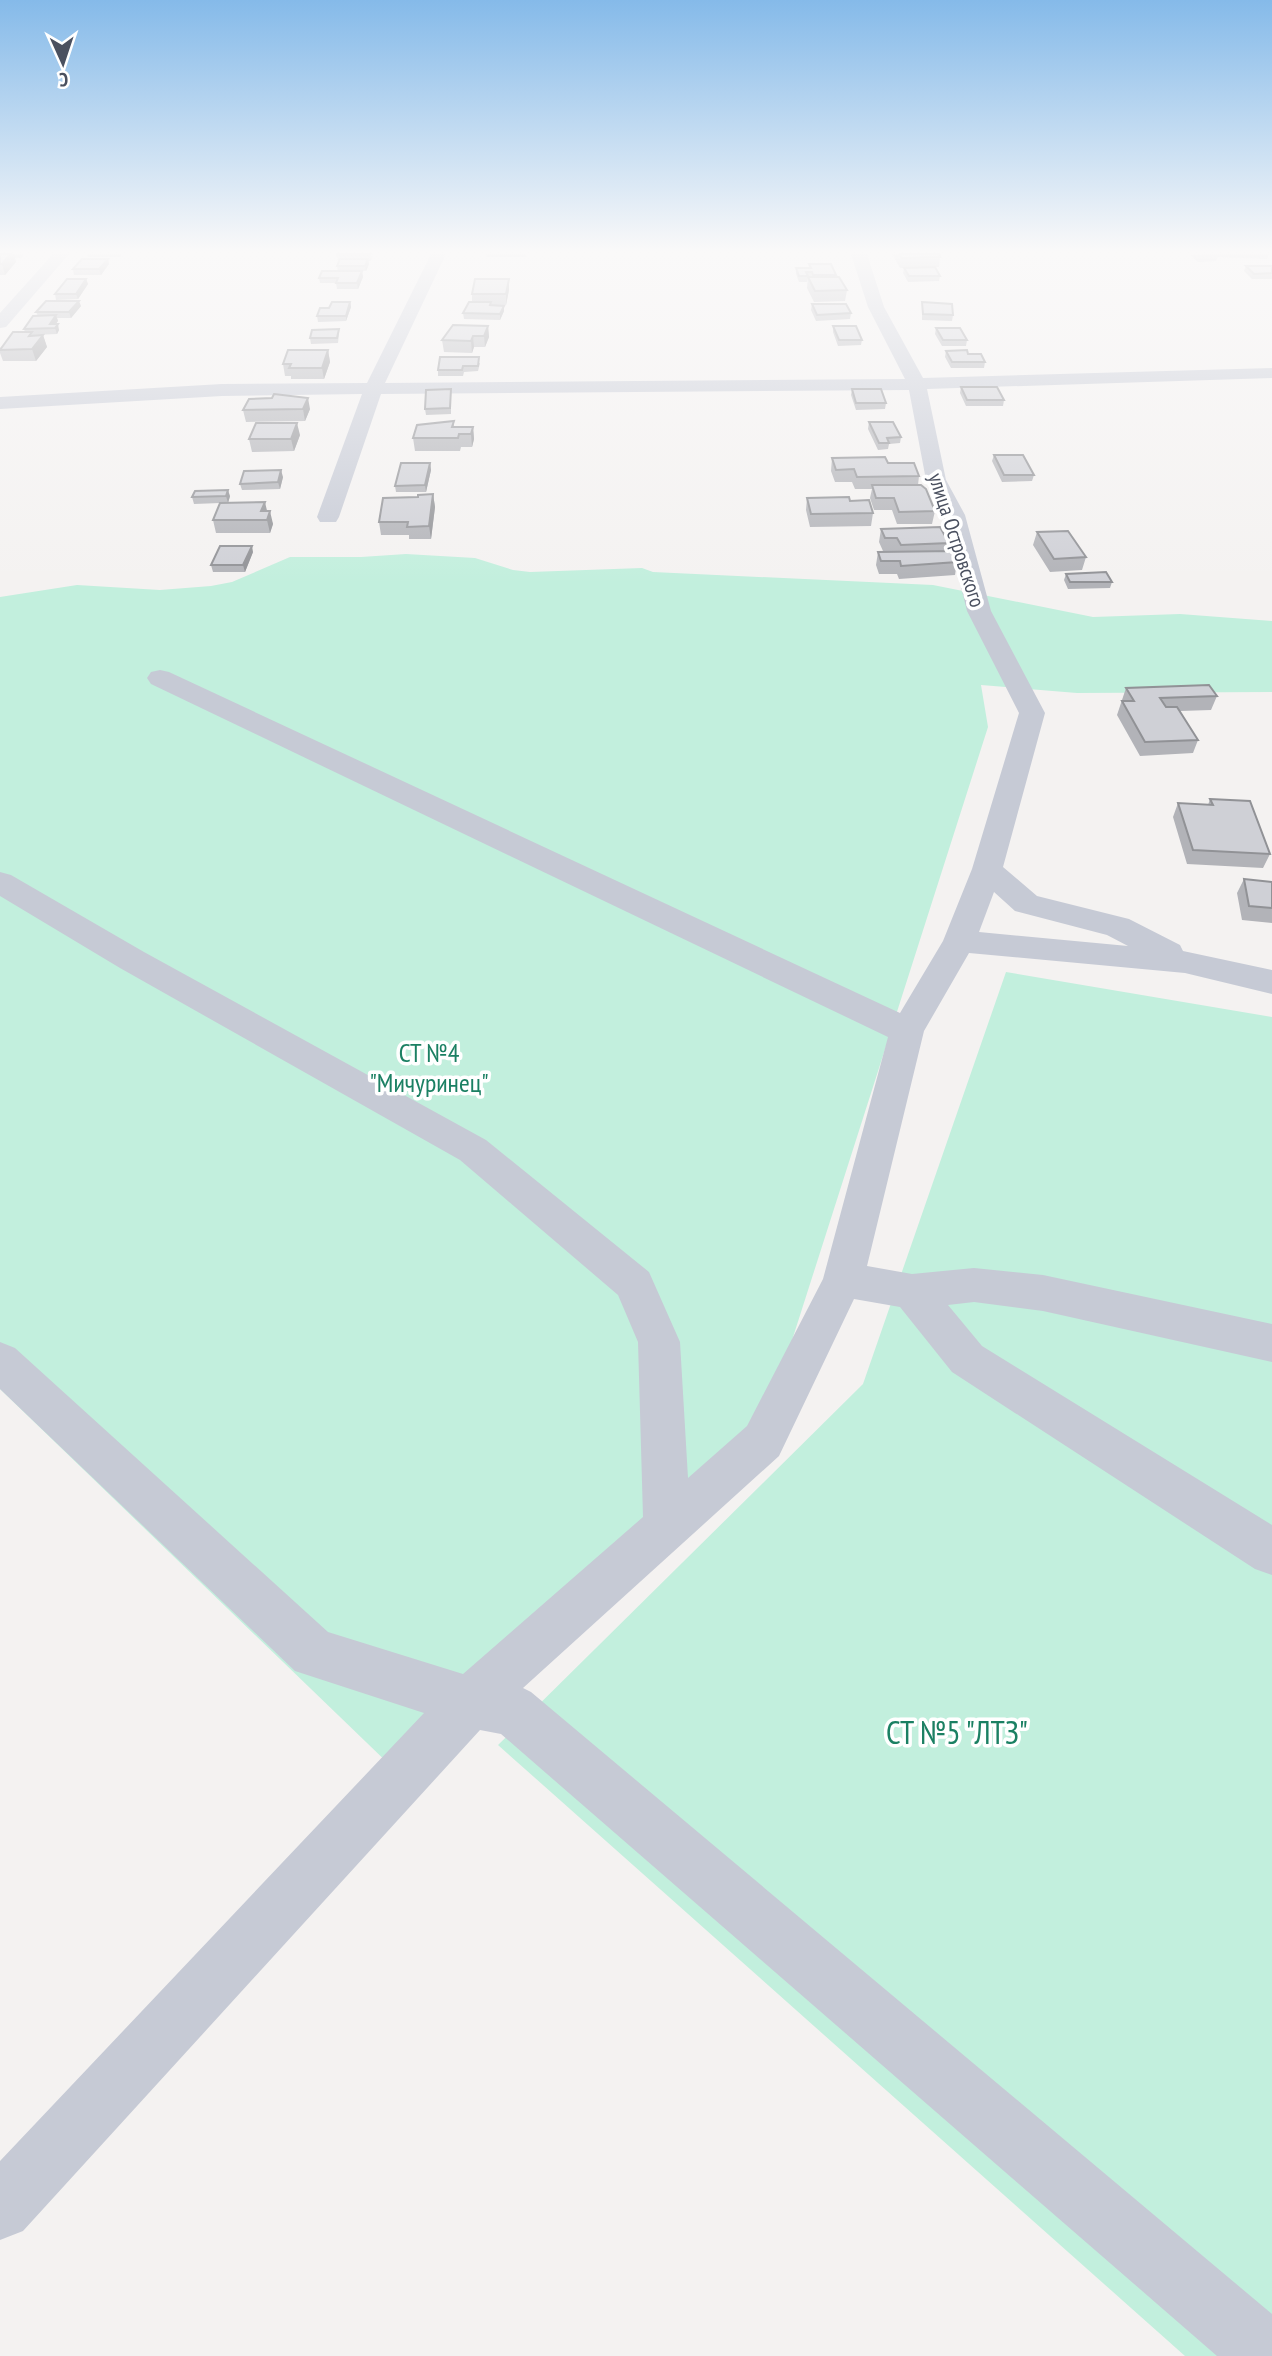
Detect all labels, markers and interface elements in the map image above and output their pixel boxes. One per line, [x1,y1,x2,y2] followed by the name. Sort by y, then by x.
[28,28,98,98] north arrow
[59,68,69,92] text: С
[923,470,991,610] street label: улица Островского
[369,1036,489,1099] park label: СТ №4 "Мичуринец"
[886,1711,1028,1753] park label: СТ №5 "ЛТЗ"

